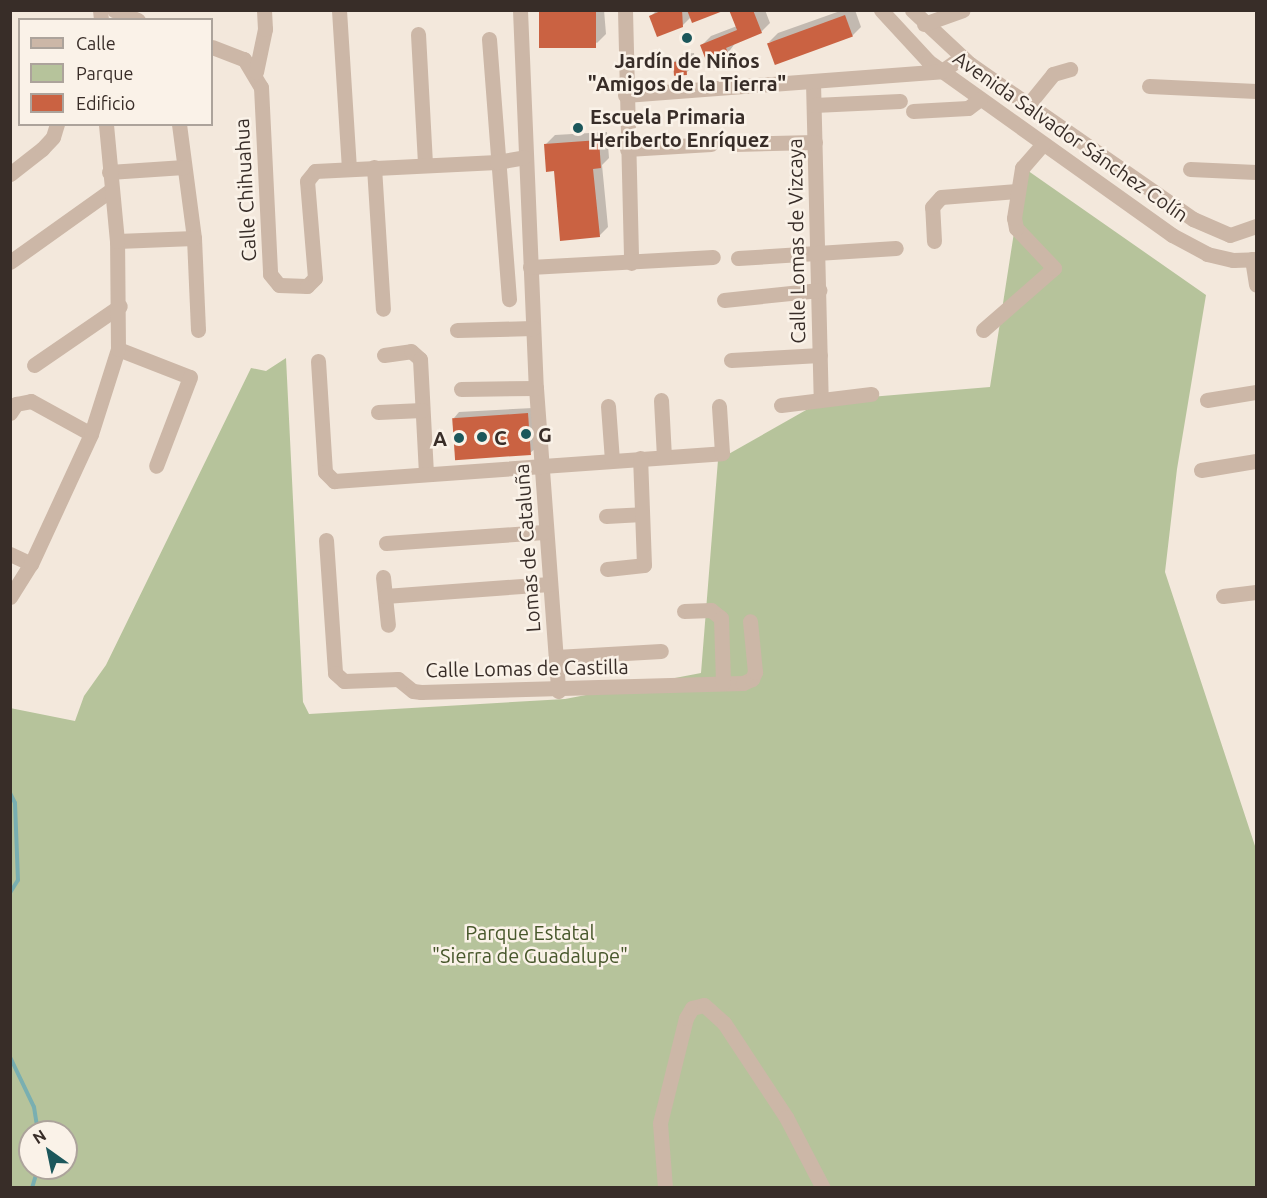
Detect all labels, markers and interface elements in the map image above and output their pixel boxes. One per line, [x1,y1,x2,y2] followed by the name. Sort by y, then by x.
[18,18,213,126] legend
[680,31,694,45] marker: Jardín de Niños "Amigos de la Tierra"
[76,33,116,53] text: Calle
[949,46,1193,226] street label: Avenida Salvador Sánchez Colín
[588,48,786,95] place label: Jardín de Niños "Amigos de la Tierra"
[76,63,133,83] text: Parque
[76,93,135,113] text: Edificio
[590,104,769,151] place label: Escuela Primaria Heriberto Enríquez
[229,118,261,262] street label: Calle Chihuahua
[571,121,585,135] marker: Escuela Primaria Heriberto Enríquez
[782,138,810,344] street label: Calle Lomas de Vizcaya
[538,422,552,446] place label: G
[494,425,507,449] place label: C
[433,426,447,450] place label: A
[519,427,533,441] marker: G
[475,430,489,444] marker: C
[452,431,466,445] marker: A
[509,463,545,633] street label: Lomas de Cataluña
[425,654,629,682] street label: Calle Lomas de Castilla
[432,921,628,968] park label: Parque Estatal "Sierra de Guadalupe"
[18,1120,78,1180] north arrow
[29,1126,49,1147] text: N

